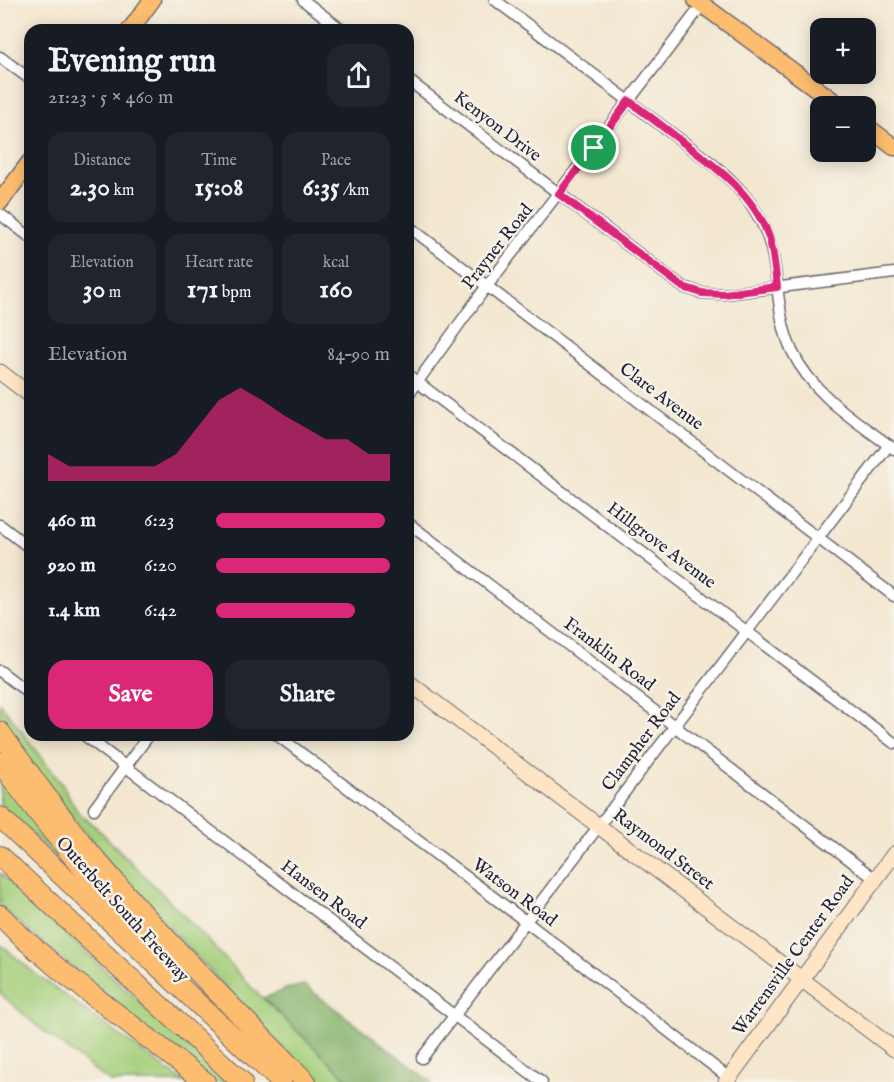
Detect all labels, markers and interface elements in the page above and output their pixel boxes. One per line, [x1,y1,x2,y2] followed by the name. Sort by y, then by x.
[810,18,876,162] map controls
[810,18,876,84] button: +
[48,41,216,83] text: Evening run
[327,44,390,107] button: share
[48,85,174,110] text: 21:23 · 5 × 460 m
[448,86,546,168] street label: Kenyon Drive
[810,96,876,162] button: −
[568,122,619,173] pin
[577,131,610,164] icon: arrive
[73,151,131,171] text: Distance
[201,151,237,171] text: Time
[321,151,351,171] text: Pace
[70,171,110,204] text: 2.30
[195,171,243,204] text: 15:08
[303,171,340,204] text: 6:35
[110,181,134,201] text: km
[340,181,369,201] text: /km
[457,199,539,294] street label: Prayner Road
[70,253,134,273] text: Elevation
[185,253,253,273] text: Heart rate
[323,253,349,273] text: kcal
[83,273,105,306] text: 30
[187,273,218,306] text: 171
[319,273,353,306] text: 160
[105,283,121,303] text: m
[218,283,251,303] text: bpm
[48,342,127,367] text: Elevation
[327,342,390,367] text: 84–90 m
[614,358,708,436] street label: Clare Avenue
[602,497,720,595] street label: Hillgrove Avenue
[48,508,96,533] text: 460 m
[144,508,175,533] text: 6:23
[48,553,96,578] text: 920 m
[144,553,177,578] text: 6:20
[48,598,100,623] text: 1.4 km
[144,598,177,623] text: 6:42
[559,613,660,697] street label: Franklin Road
[48,660,213,729] button: Save
[225,660,390,729] button: Share
[597,688,687,796] street label: Clampher Road
[608,804,718,896] street label: Raymond Street
[50,832,194,988] street label: Outerbelt South Freeway
[467,854,561,933] street label: Watson Road
[275,855,371,935] street label: Hansen Road
[728,871,860,1041] street label: Warrensville Center Road

